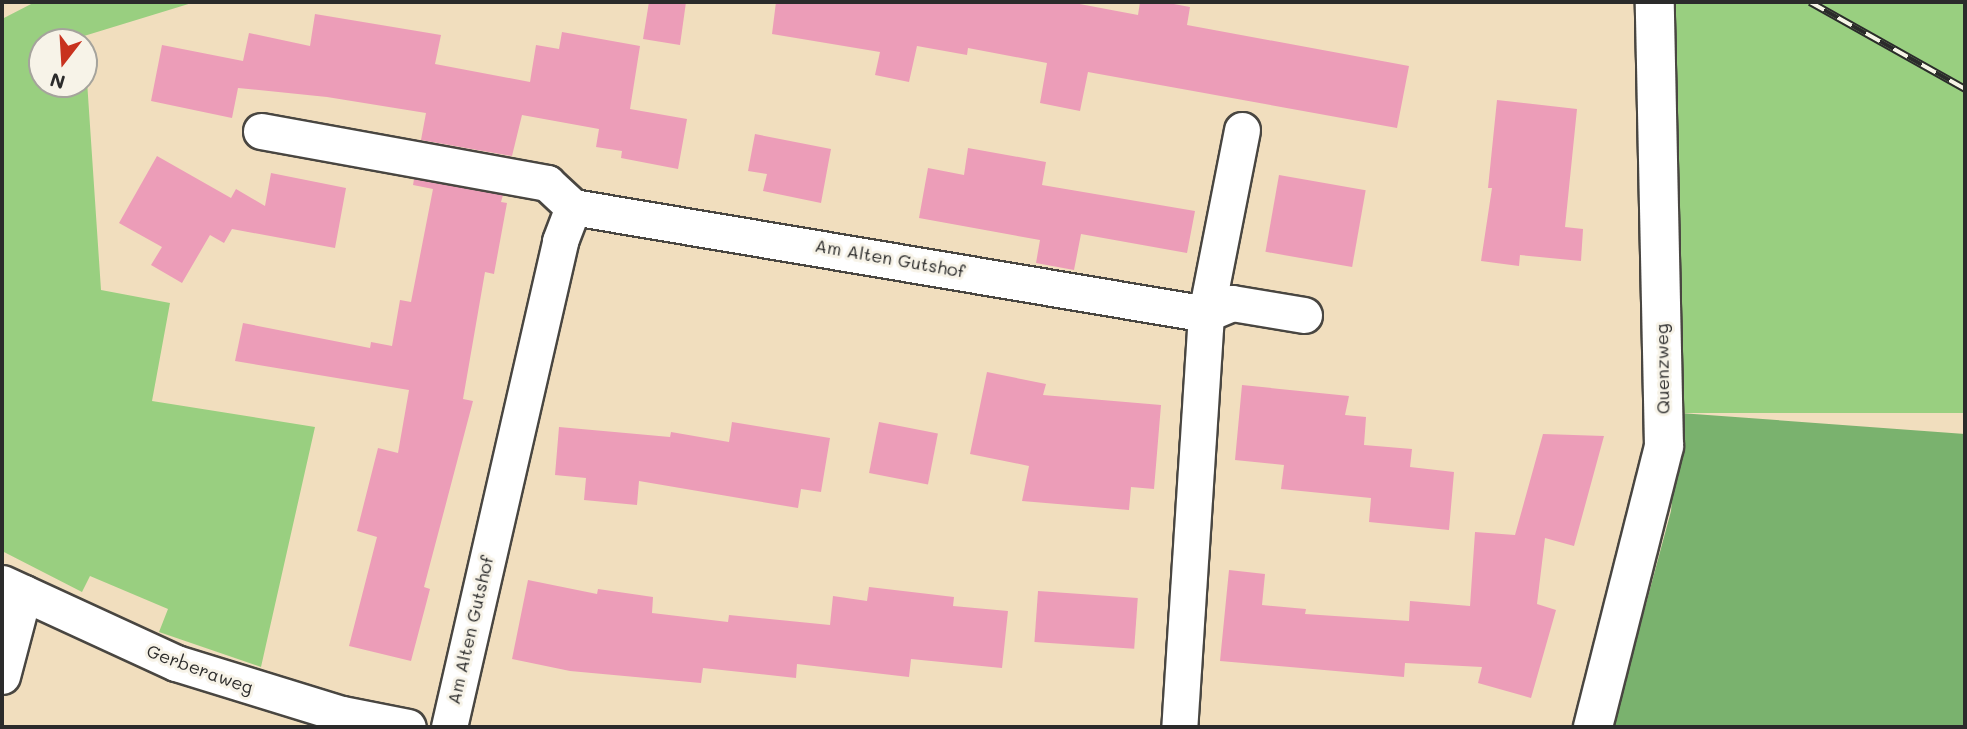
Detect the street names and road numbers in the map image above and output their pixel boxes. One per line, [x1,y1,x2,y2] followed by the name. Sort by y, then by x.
[813,234,967,282] street label: Am Alten Gutshof
[1650,324,1674,414] street label: Quenzweg
[442,554,498,706] street label: Am Alten Gutshof
[144,640,256,698] street label: Gerberaweg

